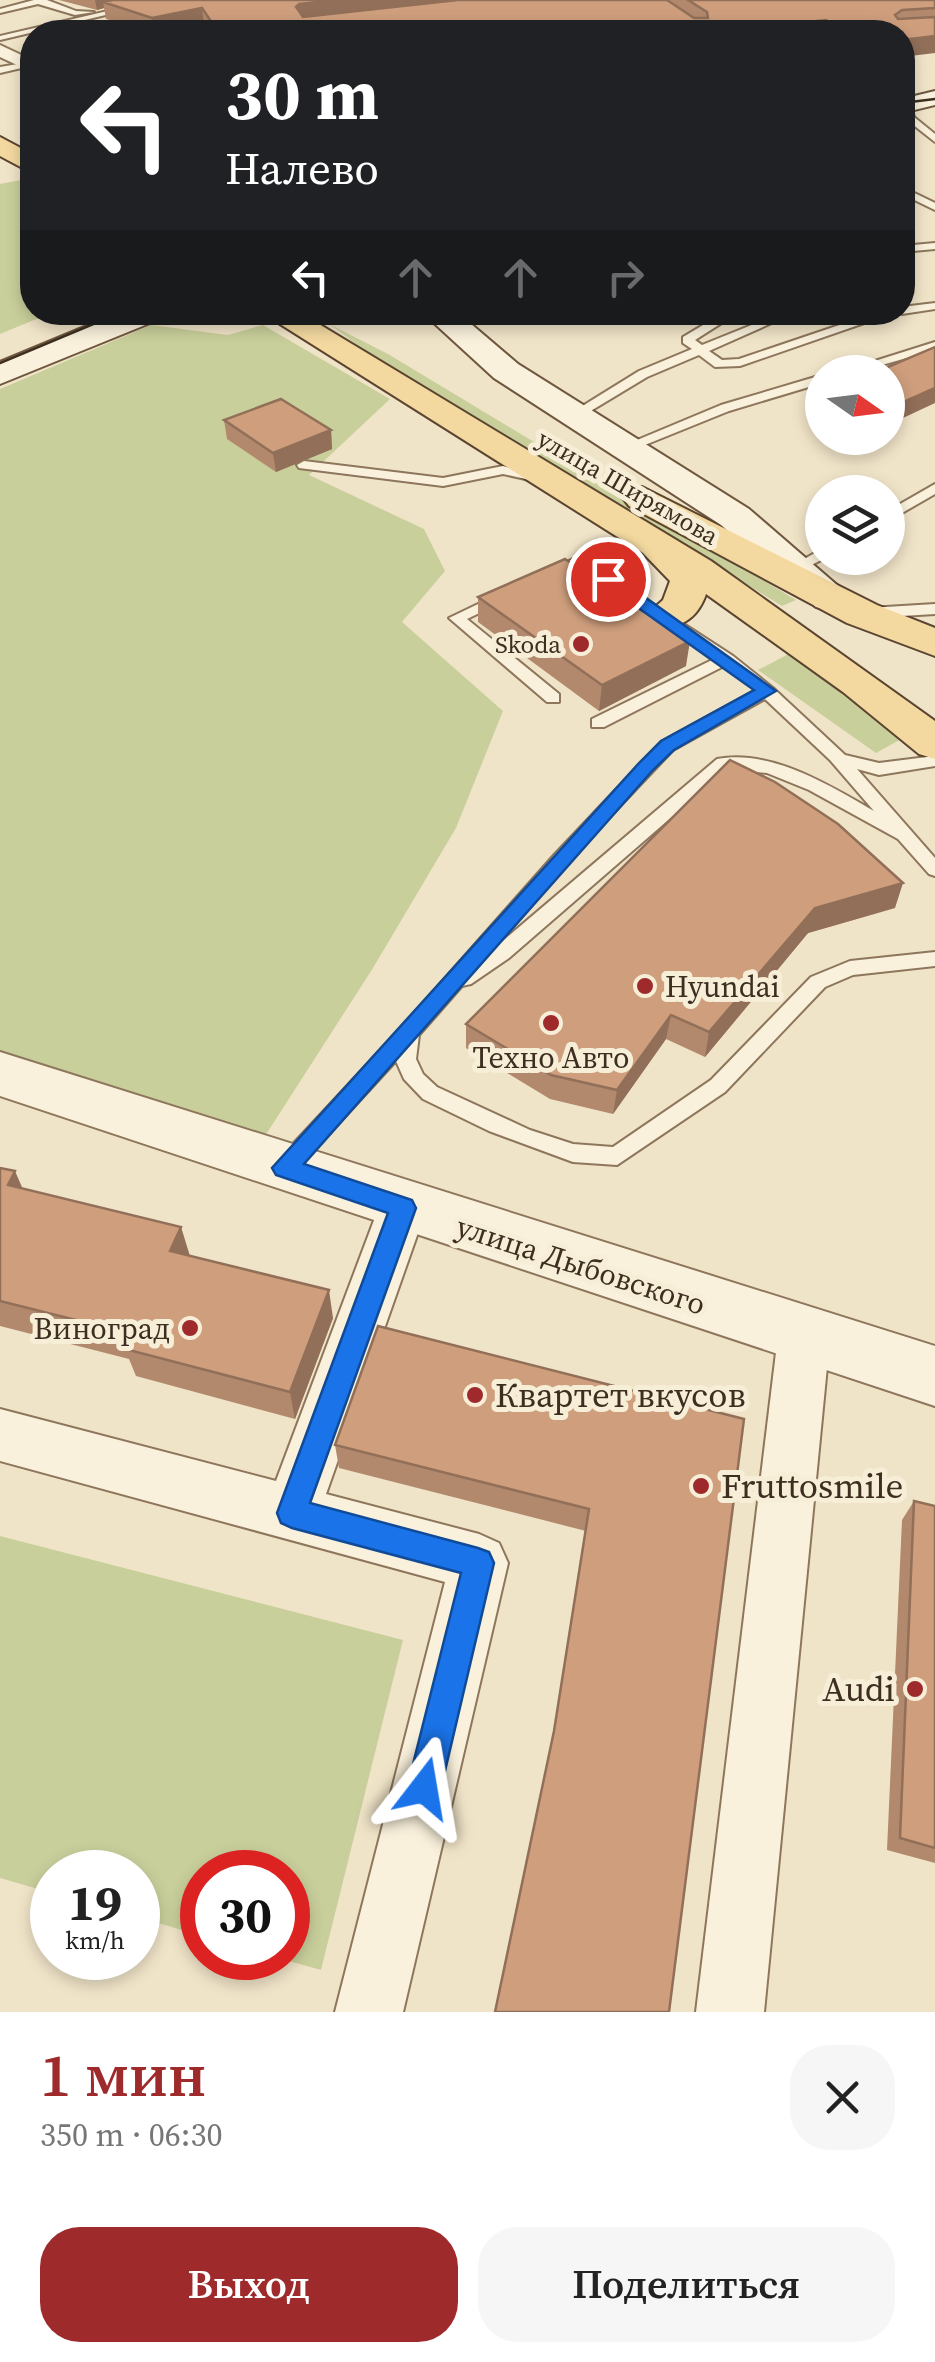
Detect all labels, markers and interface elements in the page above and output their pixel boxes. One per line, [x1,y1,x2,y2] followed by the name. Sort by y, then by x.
[225,46,379,142] text: 30 m
[60,60,190,190] icon: left
[225,137,379,199] text: Налево
[283,250,338,305] icon: left
[388,250,443,305] icon: ahead
[493,250,548,305] icon: ahead
[598,250,653,305] icon: right
[805,355,905,455] north arrow
[805,355,905,575] map controls
[531,421,725,553] street label: улица Ширямова
[805,475,905,575] button: layers
[566,537,651,622] pin
[581,552,636,607] icon: arrive
[495,627,561,661] place label: Skoda
[570,633,592,655] marker: Skoda
[665,966,780,1007] place label: Hyundai
[634,975,656,997] marker: Hyundai
[540,1012,562,1034] marker: Техно Авто
[473,1037,630,1078] place label: Техно Авто
[451,1205,711,1325] street label: улица Дыбовского
[33,1308,170,1349] place label: Виноград
[179,1317,201,1339] marker: Виноград
[495,1371,746,1419] place label: Квартет вкусов
[464,1384,486,1406] marker: Квартет вкусов
[721,1462,903,1510] place label: Fruttosmile
[690,1475,712,1497] marker: Fruttosmile
[822,1665,895,1713] place label: Audi
[904,1678,926,1700] marker: Audi
[372,1736,476,1840] position arrow
[180,1850,310,1980] speed limit sign: 30
[68,1868,122,1937] text: 19
[65,1923,125,1957] text: km/h
[40,2034,206,2116] text: 1 мин
[790,2045,895,2150] button: close
[40,2113,222,2157] text: 350 m · 06:30
[40,2227,458,2342] button: Выход
[478,2227,895,2342] button: Поделиться

